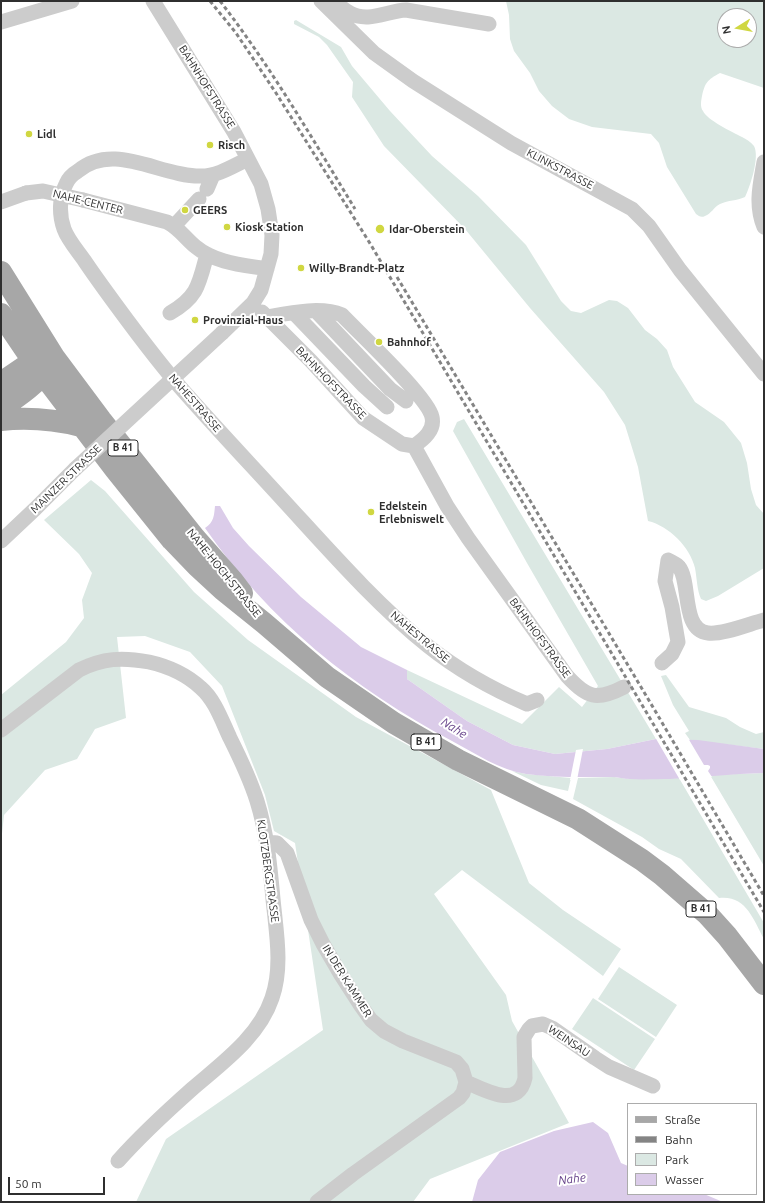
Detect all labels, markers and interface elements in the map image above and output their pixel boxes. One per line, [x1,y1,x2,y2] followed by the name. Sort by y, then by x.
[717,8,757,48] north arrow
[720,25,733,35] text: N
[176,43,238,131] street label: BAHNHOFSTRASSE
[37,127,56,141] place label: Lidl
[24,129,34,139] marker: Lidl
[218,138,245,152] place label: Risch
[205,140,215,150] marker: Risch
[524,146,596,192] street label: KLINKSTRASSE
[51,187,125,217] street label: NAHE-CENTER
[193,203,227,217] place label: GEERS
[180,205,190,215] marker: GEERS
[235,220,304,234] place label: Kiosk Station
[222,222,232,232] marker: Kiosk Station
[389,222,465,236] place label: Idar-Oberstein
[374,223,386,235] marker: Idar-Oberstein
[309,261,404,275] place label: Willy-Brandt-Platz
[296,263,306,273] marker: Willy-Brandt-Platz
[203,313,283,327] place label: Provinzial-Haus
[190,315,200,325] marker: Provinzial-Haus
[387,335,431,349] place label: Bahnhof
[374,337,384,347] marker: Bahnhof
[293,344,369,422] street label: BAHNHOFSTRASSE
[166,371,224,435] street label: NAHESTRASSE
[108,440,138,456] road number: B 41
[28,442,104,516] street label: MAINZER STRASSE
[379,499,444,525] place label: Edelstein Erlebniswelt
[366,507,376,517] marker: Edelstein Erlebniswelt
[184,526,264,620] street label: NAHE-HOCH-STRASSE
[507,595,573,681] street label: BAHNHOFSTRASSE
[388,609,452,665] street label: NAHESTRASSE
[439,715,469,741] water label: Nahe
[411,734,441,750] road number: B 41
[254,819,282,923] street label: KLOTZBERGSTRASSE
[686,901,716,917] road number: B 41
[319,942,375,1020] street label: IN DER KAMMER
[546,1022,592,1060] street label: WEINSAU
[627,1103,757,1195] legend
[665,1113,701,1126] text: Straße
[665,1133,693,1146] text: Bahn
[665,1153,689,1166] text: Park
[10,1169,107,1195] scale bar
[557,1170,587,1188] water label: Nahe
[665,1173,704,1186] text: Wasser
[15,1177,42,1190] text: 50 m

